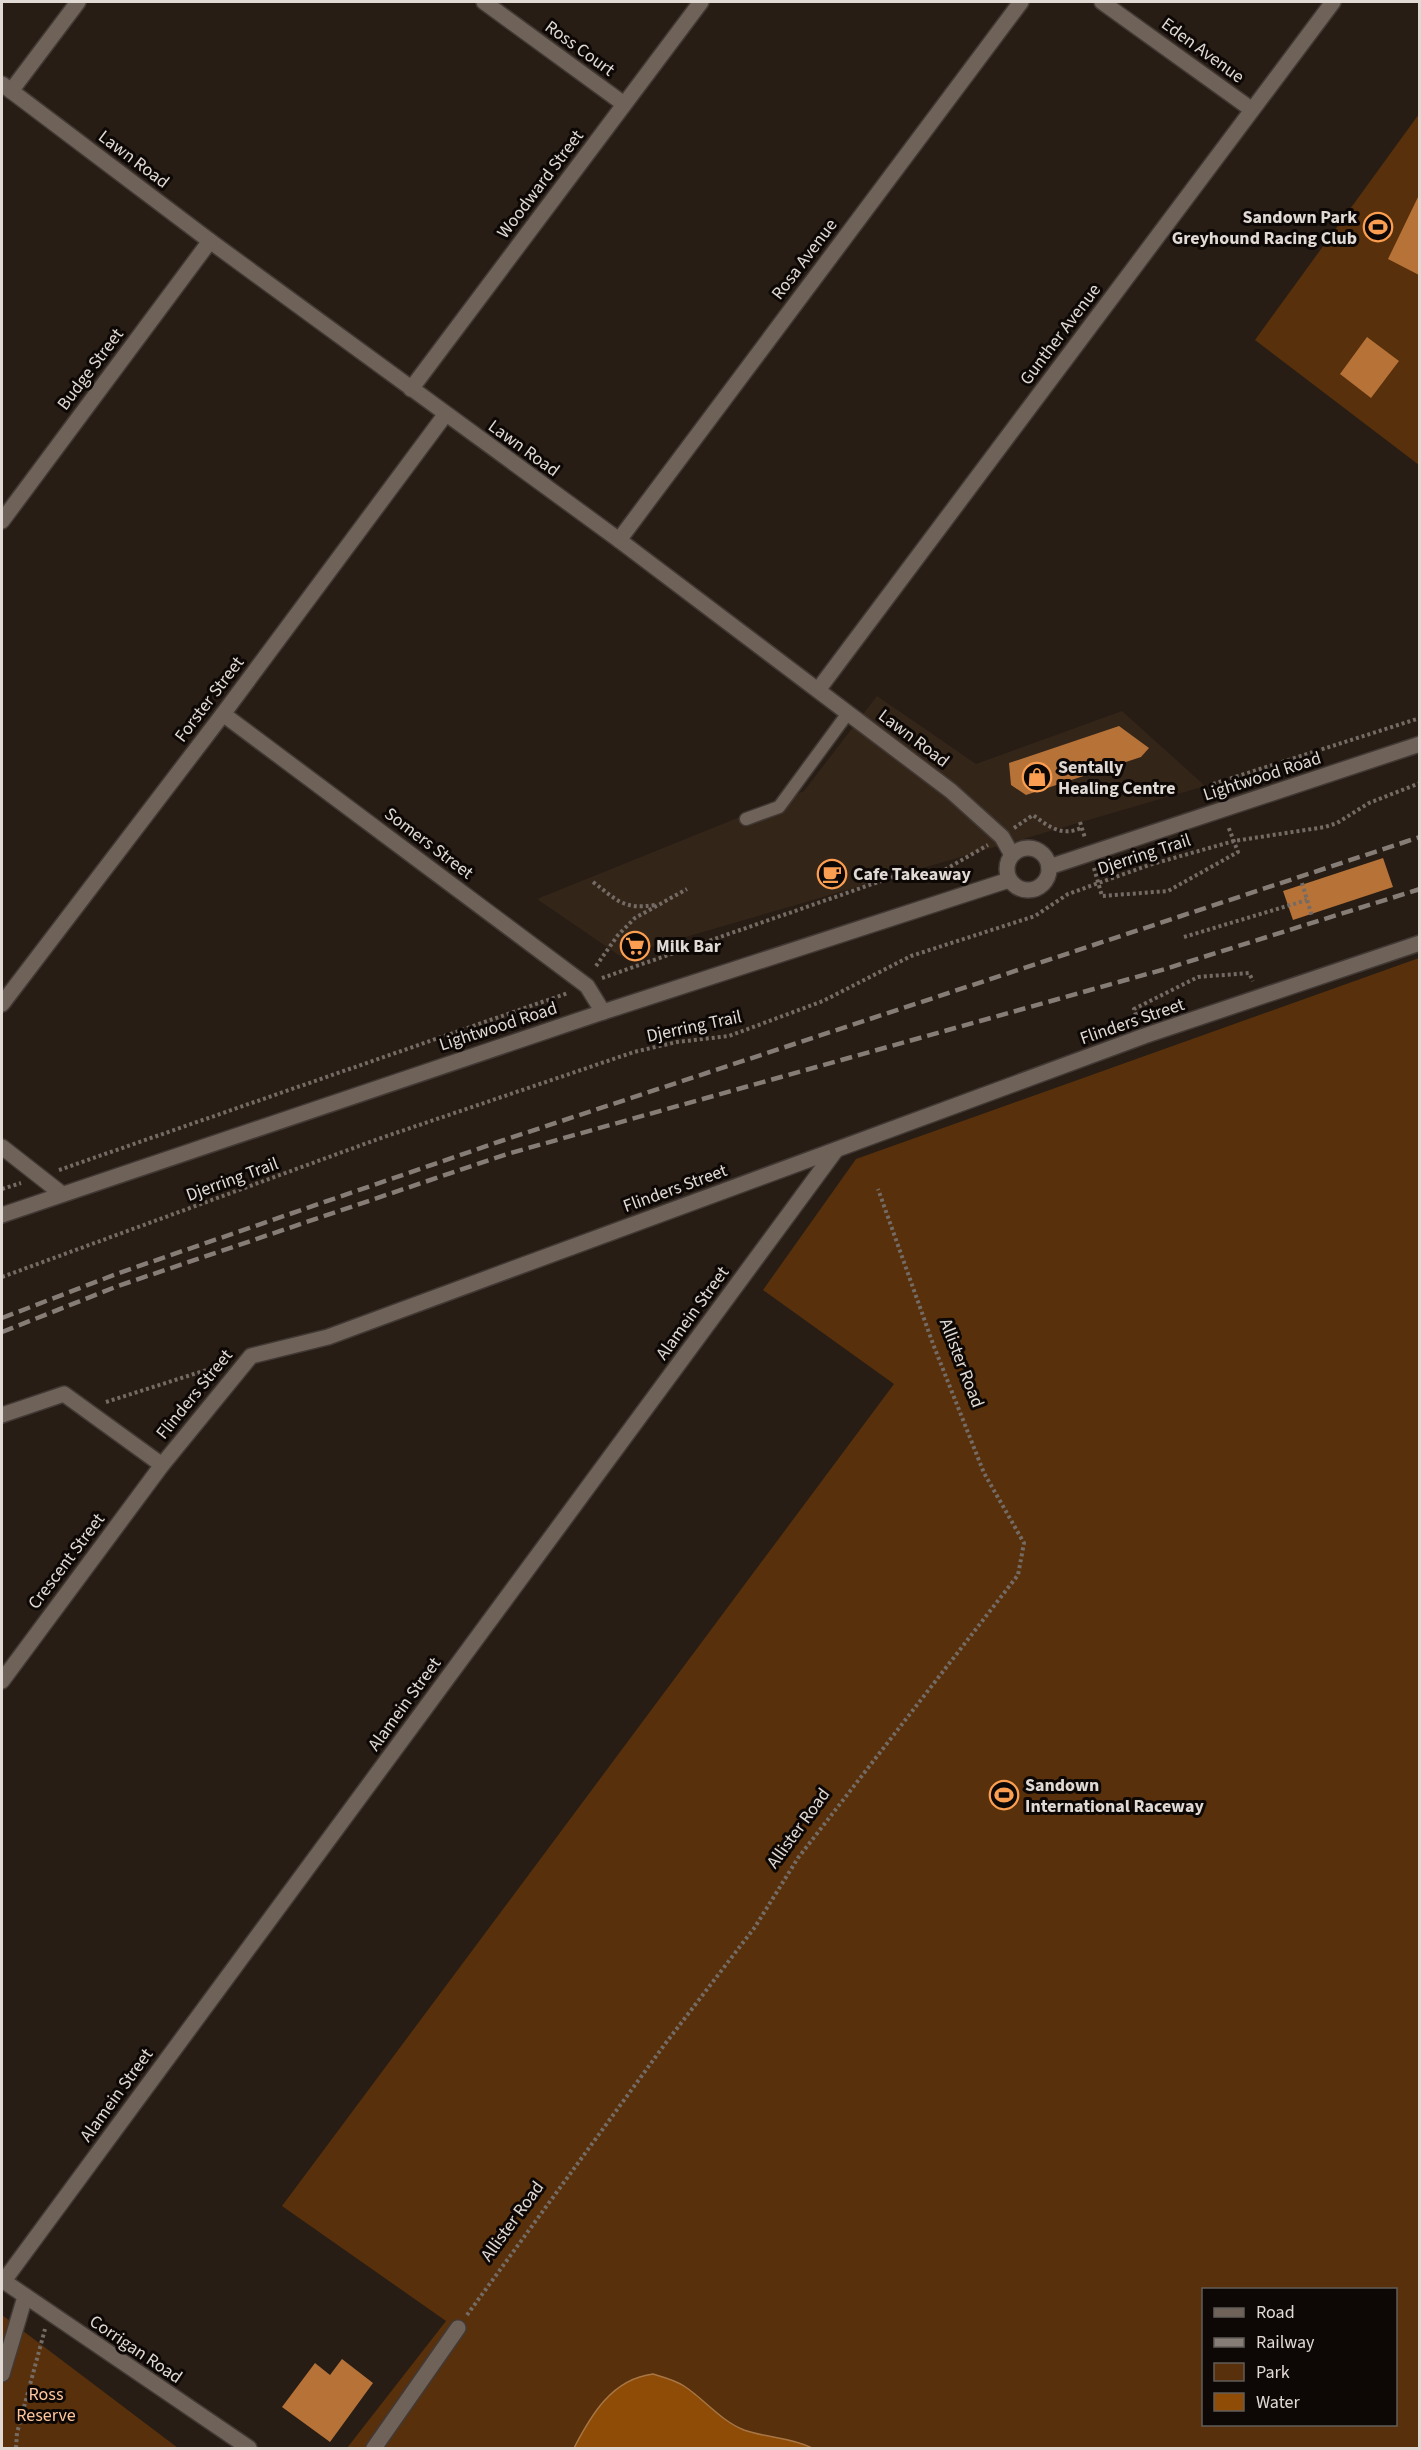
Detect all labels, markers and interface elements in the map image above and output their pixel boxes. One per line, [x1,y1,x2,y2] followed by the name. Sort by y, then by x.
[1156,12,1249,89] street label: Eden Avenue
[540,15,620,82] street label: Ross Court
[93,124,174,194] street label: Lawn Road
[491,125,590,244] street label: Woodward Street
[1172,205,1357,251] place label: Sandown Park Greyhound Racing Club
[1362,211,1394,243] sports icon: Sandown Park Greyhound Racing Club
[766,214,843,305] street label: Rosa Avenue
[1014,278,1107,390] street label: Gunther Avenue
[51,323,130,415] street label: Budge Street
[483,414,565,483] street label: Lawn Road
[169,651,250,747] street label: Forster Street
[873,703,954,773] street label: Lawn Road
[1200,746,1324,807] street label: Lightwood Road
[1058,755,1176,801] place label: Sentally Healing Centre
[1021,761,1053,793] shop icon: Sentally Healing Centre
[379,802,478,885] street label: Somers Street
[1094,828,1194,881] street label: Djerring Trail
[816,858,848,890] cafe icon: Cafe Takeaway
[853,862,971,887] place label: Cafe Takeaway
[619,930,651,962] supermarket icon: Milk Bar
[656,934,722,959] place label: Milk Bar
[1077,992,1188,1051] street label: Flinders Street
[436,996,560,1057] street label: Lightwood Road
[644,1004,744,1049] street label: Djerring Trail
[183,1151,282,1208] street label: Djerring Trail
[620,1158,731,1219] street label: Flinders Street
[650,1261,735,1365] street label: Alamein Street
[933,1315,990,1411] street label: Allister Road
[150,1344,238,1445] street label: Flinders Street
[22,1508,111,1614] street label: Crescent Street
[362,1652,447,1756] street label: Alamein Street
[1025,1773,1204,1819] place label: Sandown International Raceway
[988,1779,1020,1811] sports icon: Sandown International Raceway
[761,1783,836,1874] street label: Allister Road
[74,2043,159,2147] street label: Alamein Street
[475,2176,550,2267] street label: Allister Road
[1202,2288,1397,2426] legend
[1256,2300,1295,2325] text: Road
[84,2309,187,2390] street label: Corrigan Road
[1256,2330,1315,2355] text: Railway
[1256,2360,1290,2385] text: Park
[16,2382,76,2428] park label: Ross Reserve
[1256,2390,1300,2415] text: Water

